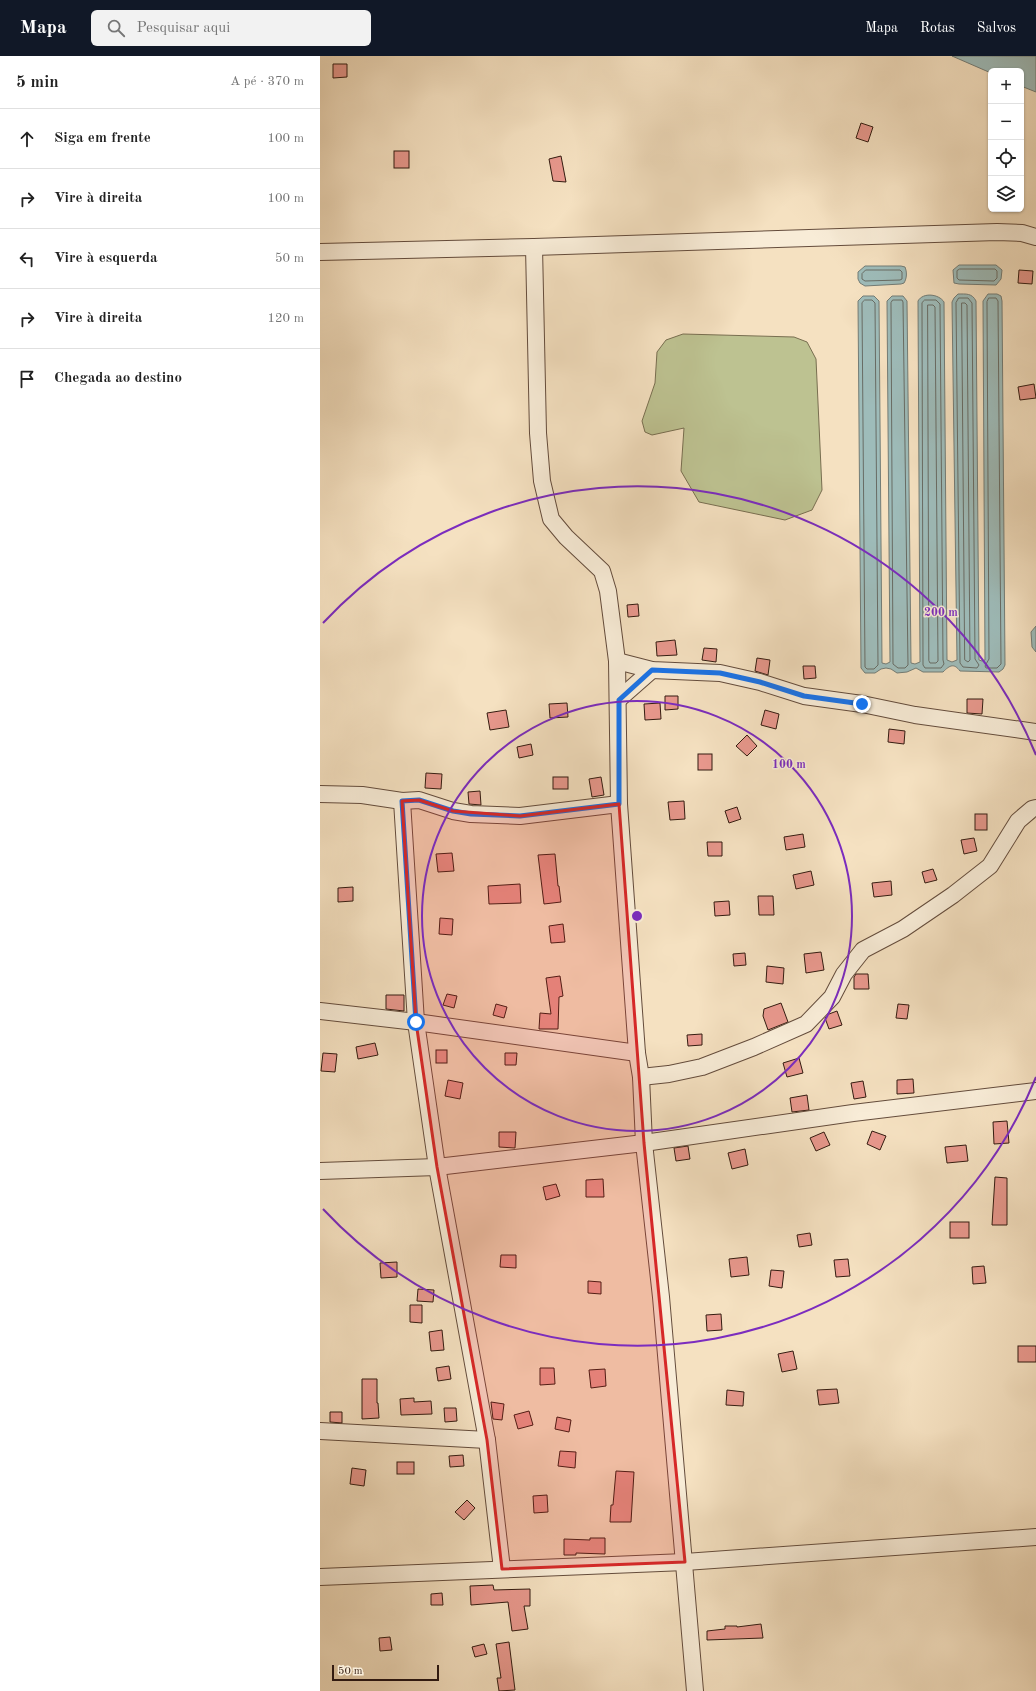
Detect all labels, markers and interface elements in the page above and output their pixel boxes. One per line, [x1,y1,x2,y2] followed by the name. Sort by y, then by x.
[91,10,371,46] search box
[105,17,127,39] icon: search
[20,19,67,38] text: Mapa
[137,21,230,36] text: Pesquisar aqui
[865,21,898,35] text: Mapa
[920,21,955,35] text: Rotas
[977,21,1016,35] text: Salvos
[988,68,1024,212] map controls
[988,68,1024,104] button: +
[16,74,59,91] text: 5 min
[230,75,304,88] text: A pé · 370 m
[988,104,1024,140] button: −
[16,128,38,150] icon: ahead
[54,131,151,146] text: Siga em frente
[267,132,304,145] text: 100 m
[988,140,1024,176] button: locate
[988,176,1024,212] button: layers
[16,188,38,210] icon: right
[54,191,142,206] text: Vire à direita
[267,192,304,205] text: 100 m
[16,248,38,270] icon: left
[54,251,158,266] text: Vire à esquerda
[275,252,304,265] text: 50 m
[16,308,38,330] icon: right
[54,311,142,326] text: Vire à direita
[267,312,304,325] text: 120 m
[16,368,38,390] icon: arrive
[54,371,182,386] text: Chegada ao destino
[924,607,958,619] text: 200 m
[853,695,871,713] route end
[772,759,806,771] text: 100 m
[630,909,644,923] centre of rings
[407,1013,425,1031] route start
[332,1663,439,1682] scale bar
[338,1666,363,1677] text: 50 m

